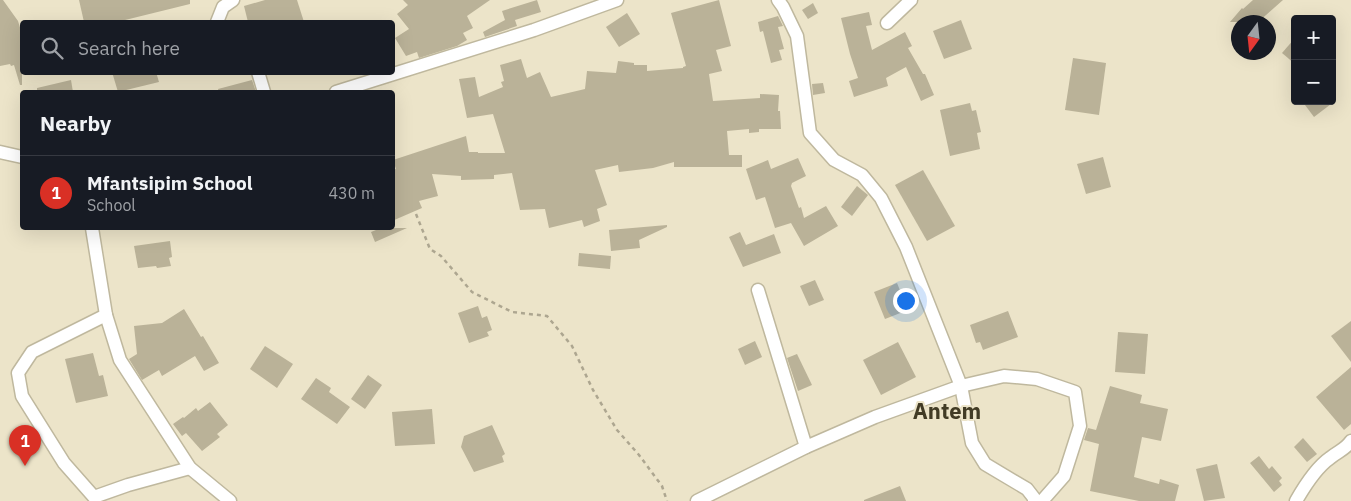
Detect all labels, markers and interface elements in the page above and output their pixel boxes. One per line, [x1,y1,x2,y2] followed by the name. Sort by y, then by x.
[1231,15,1276,60] north arrow
[1291,15,1336,105] map controls
[1291,15,1336,60] button: +
[20,20,395,75] search box
[38,34,66,62] icon: search
[78,36,180,60] text: Search here
[1291,60,1336,105] button: −
[40,109,111,137] text: Nearby
[87,171,253,195] text: Mfantsipim School
[51,183,61,203] text: 1
[328,183,375,203] text: 430 m
[87,195,136,215] text: School
[893,288,919,314] your location
[913,396,981,425] district label: Antem
[9,425,41,466] pin: 1

